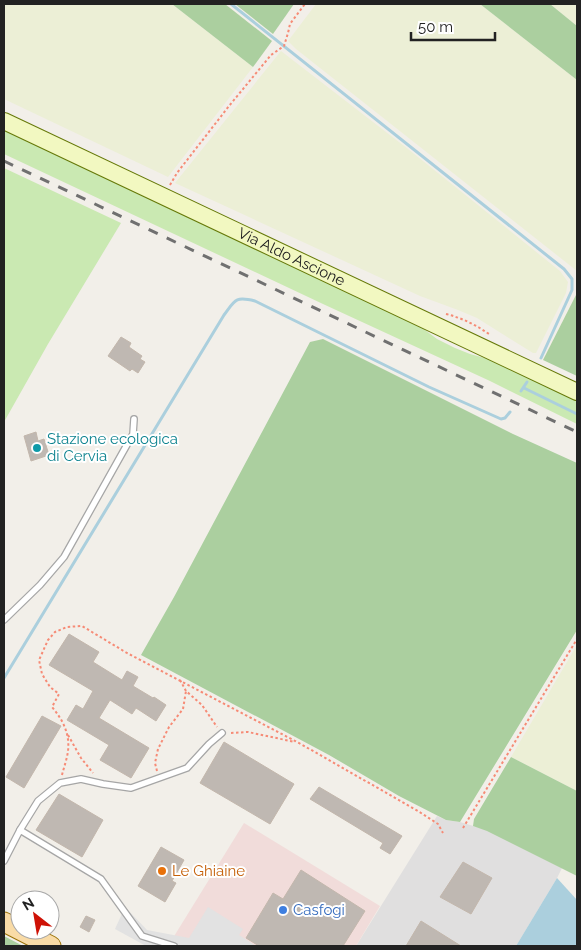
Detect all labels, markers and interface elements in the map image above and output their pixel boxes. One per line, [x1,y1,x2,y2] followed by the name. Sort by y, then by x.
[411,10,495,42] scale bar
[418,18,453,36] text: 50 m
[235,224,348,290] street label: Via Aldo Ascione
[47,430,178,465] place label: Stazione ecologica di Cervia
[31,442,43,454] marker: Stazione ecologica di Cervia
[172,862,245,880] place label: Le Ghiaine
[156,865,168,877] marker: Le Ghiaine
[10,890,60,940] north arrow
[20,894,37,913] text: N
[293,901,345,919] place label: Casfogi
[277,904,289,916] marker: Casfogi

